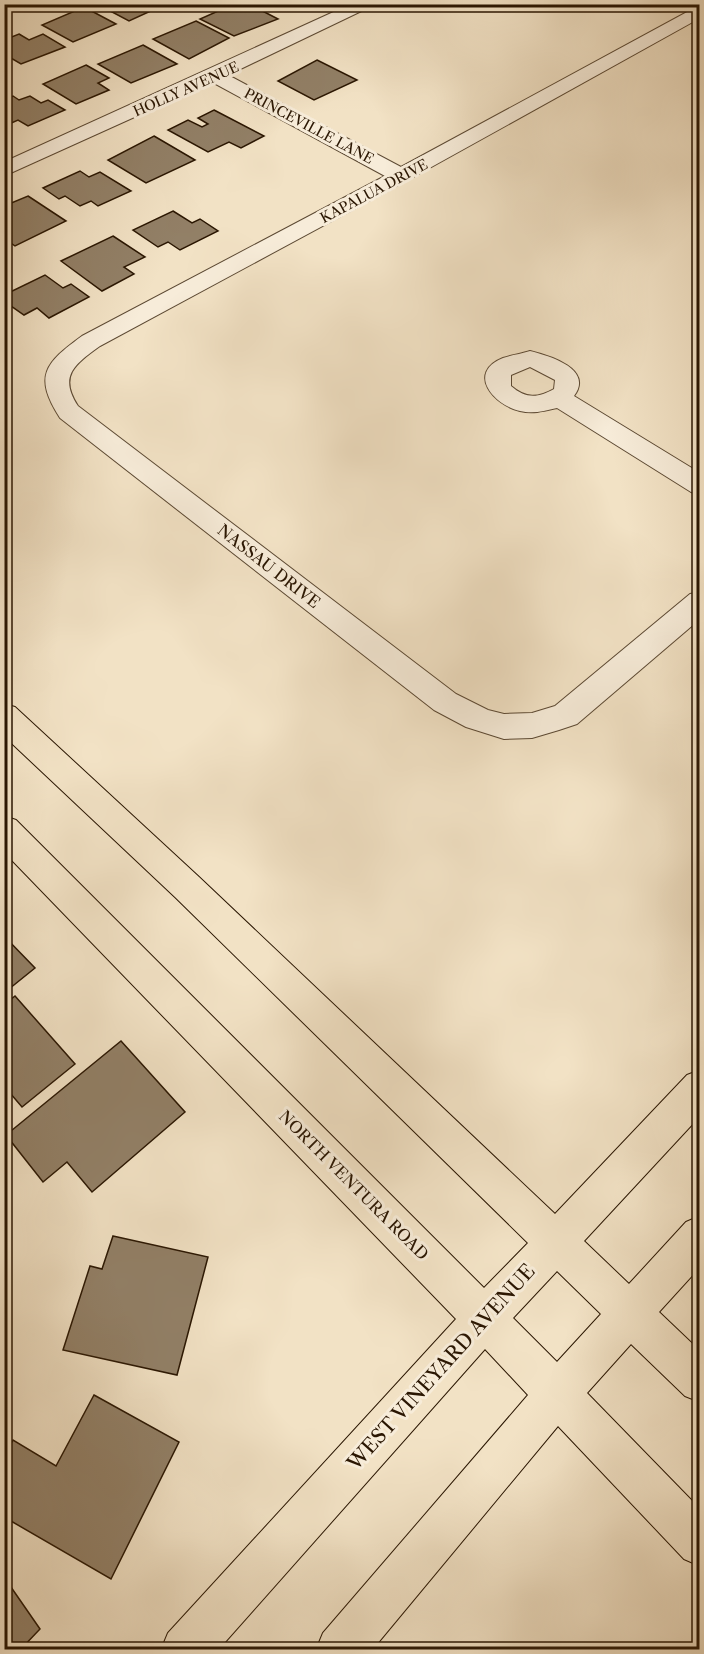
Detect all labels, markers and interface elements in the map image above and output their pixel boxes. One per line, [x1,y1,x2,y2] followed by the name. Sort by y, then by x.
[130,58,242,120] street label: HOLLY AVENUE
[241,84,377,168] street label: PRINCEVILLE LANE
[317,155,431,227] street label: KAPALUA DRIVE
[214,520,324,612] street label: NASSAU DRIVE
[275,1106,433,1264] street label: NORTH VENTURA ROAD
[341,1259,540,1476] street label: WEST VINEYARD AVENUE

